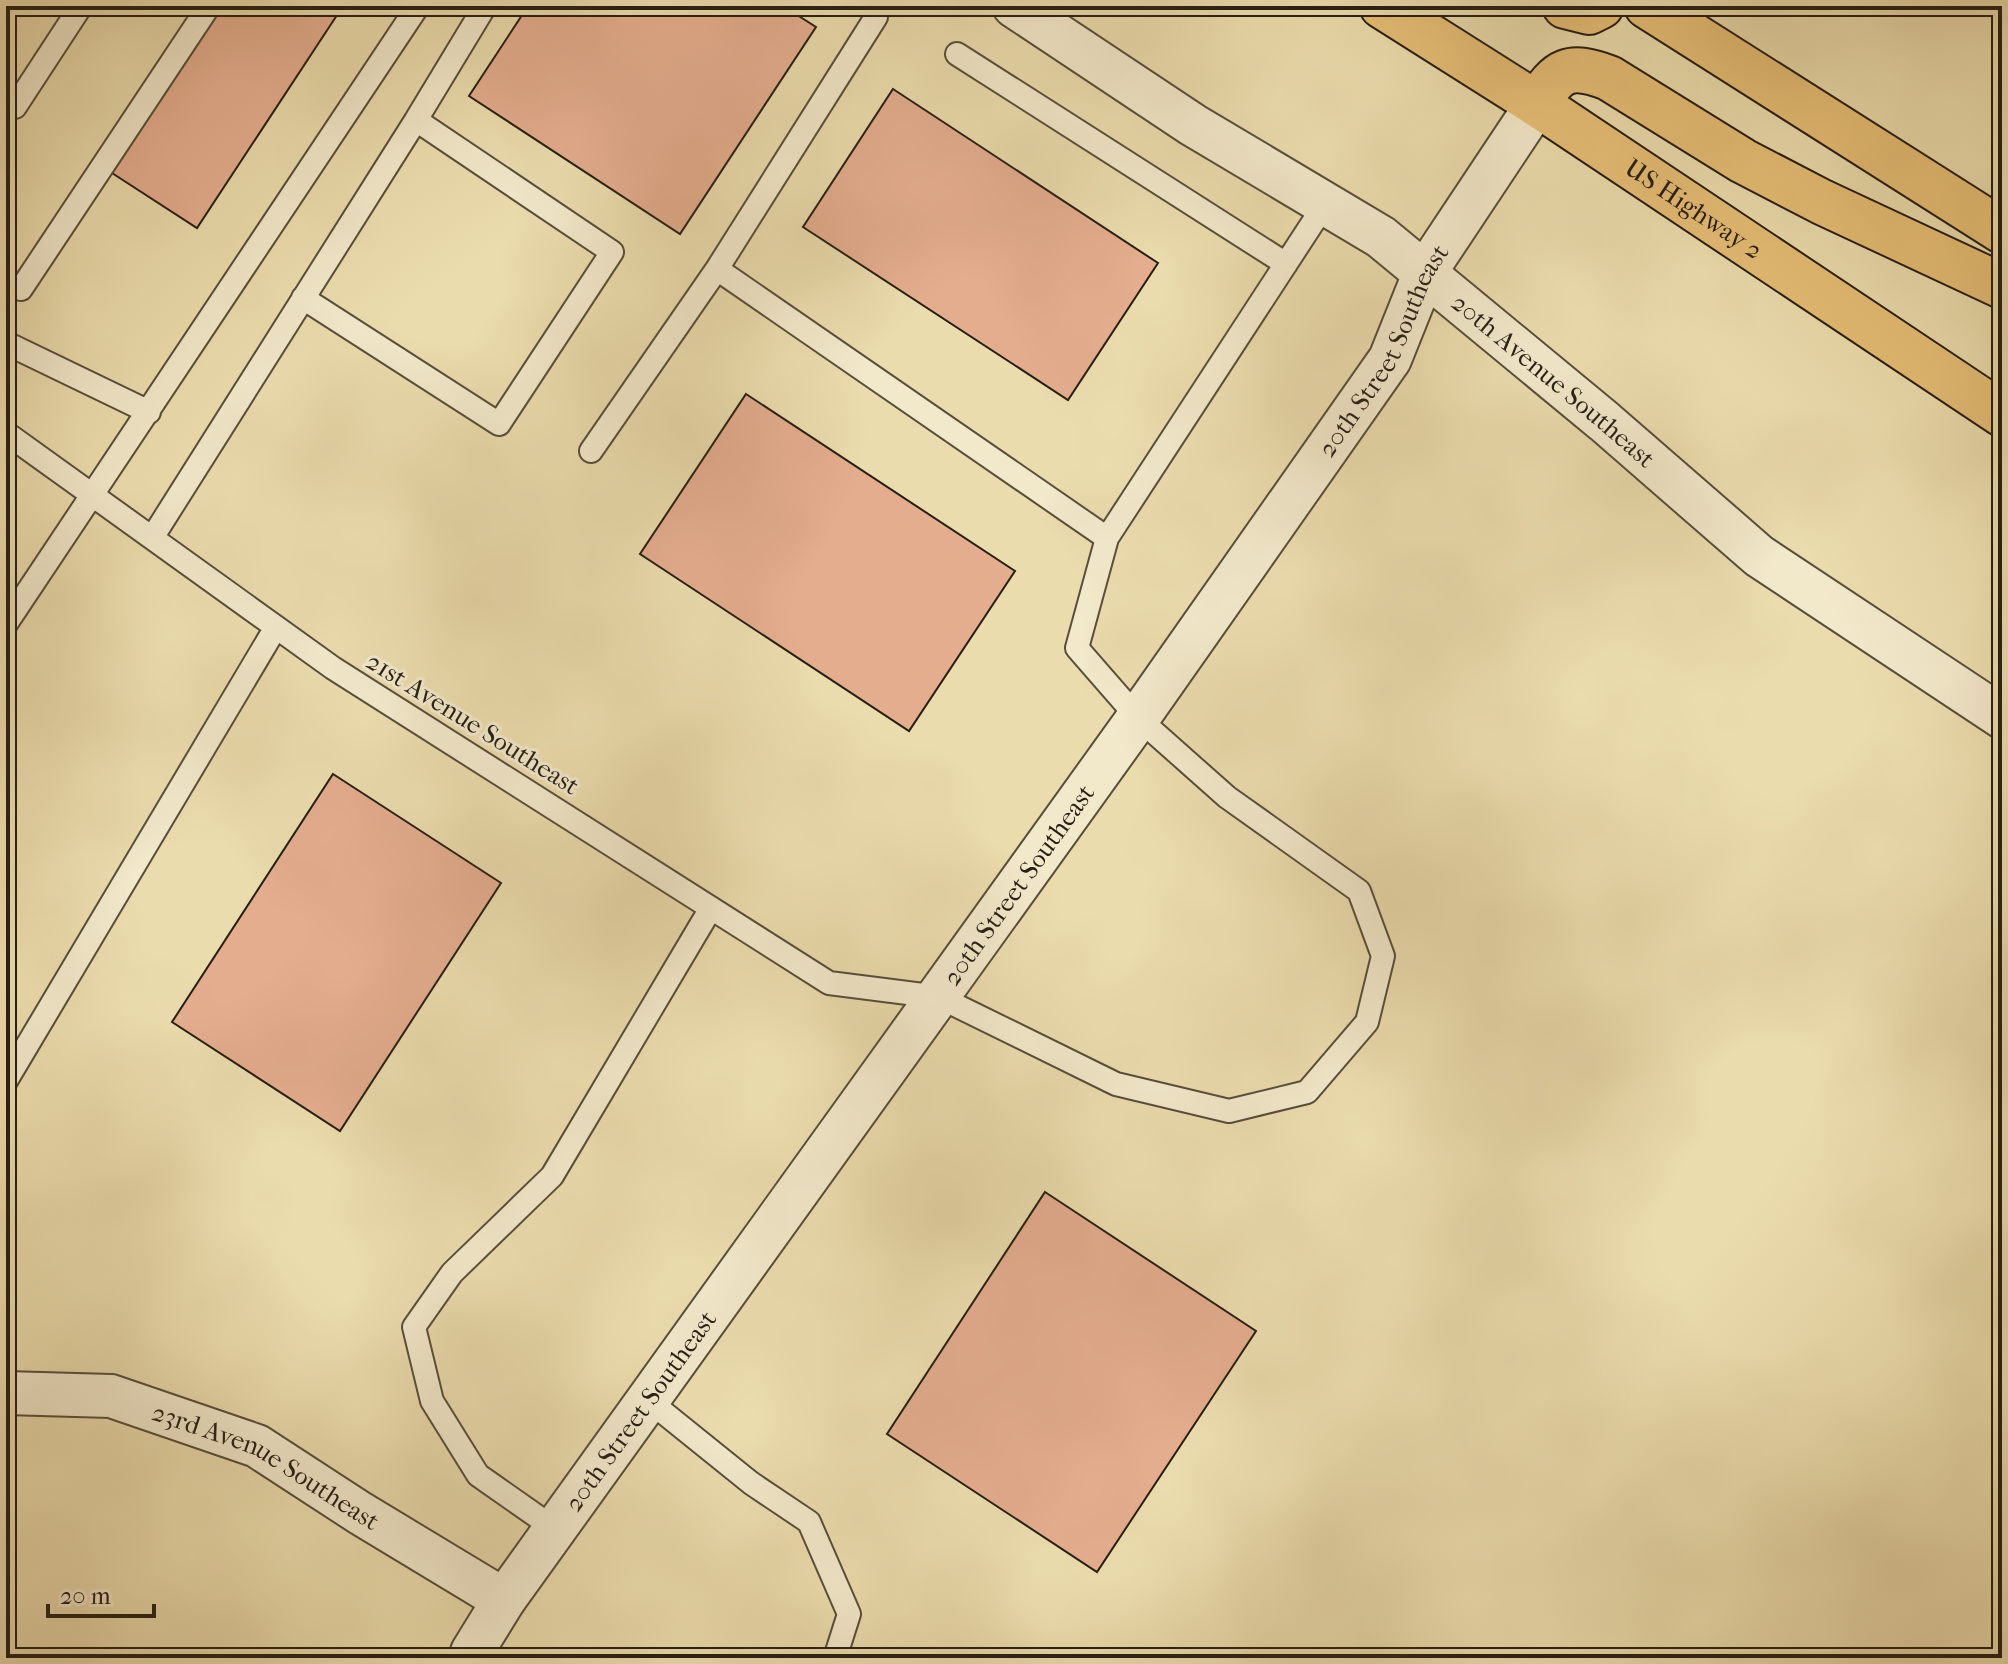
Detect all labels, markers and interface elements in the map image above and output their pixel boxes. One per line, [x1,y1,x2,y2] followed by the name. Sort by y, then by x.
[1619,152,1768,266] street label: US Highway 2
[1311,238,1456,463] street label: 20th Street Southeast
[1445,287,1662,475] street label: 20th Avenue Southeast
[361,645,585,802] street label: 21st Avenue Southeast
[936,778,1102,991] street label: 20th Street Southeast
[558,1304,723,1518] street label: 20th Street Southeast
[148,1396,386,1537] street label: 23rd Avenue Southeast
[48,1568,154,1618] scale bar
[60,1582,111,1610] text: 20 m

